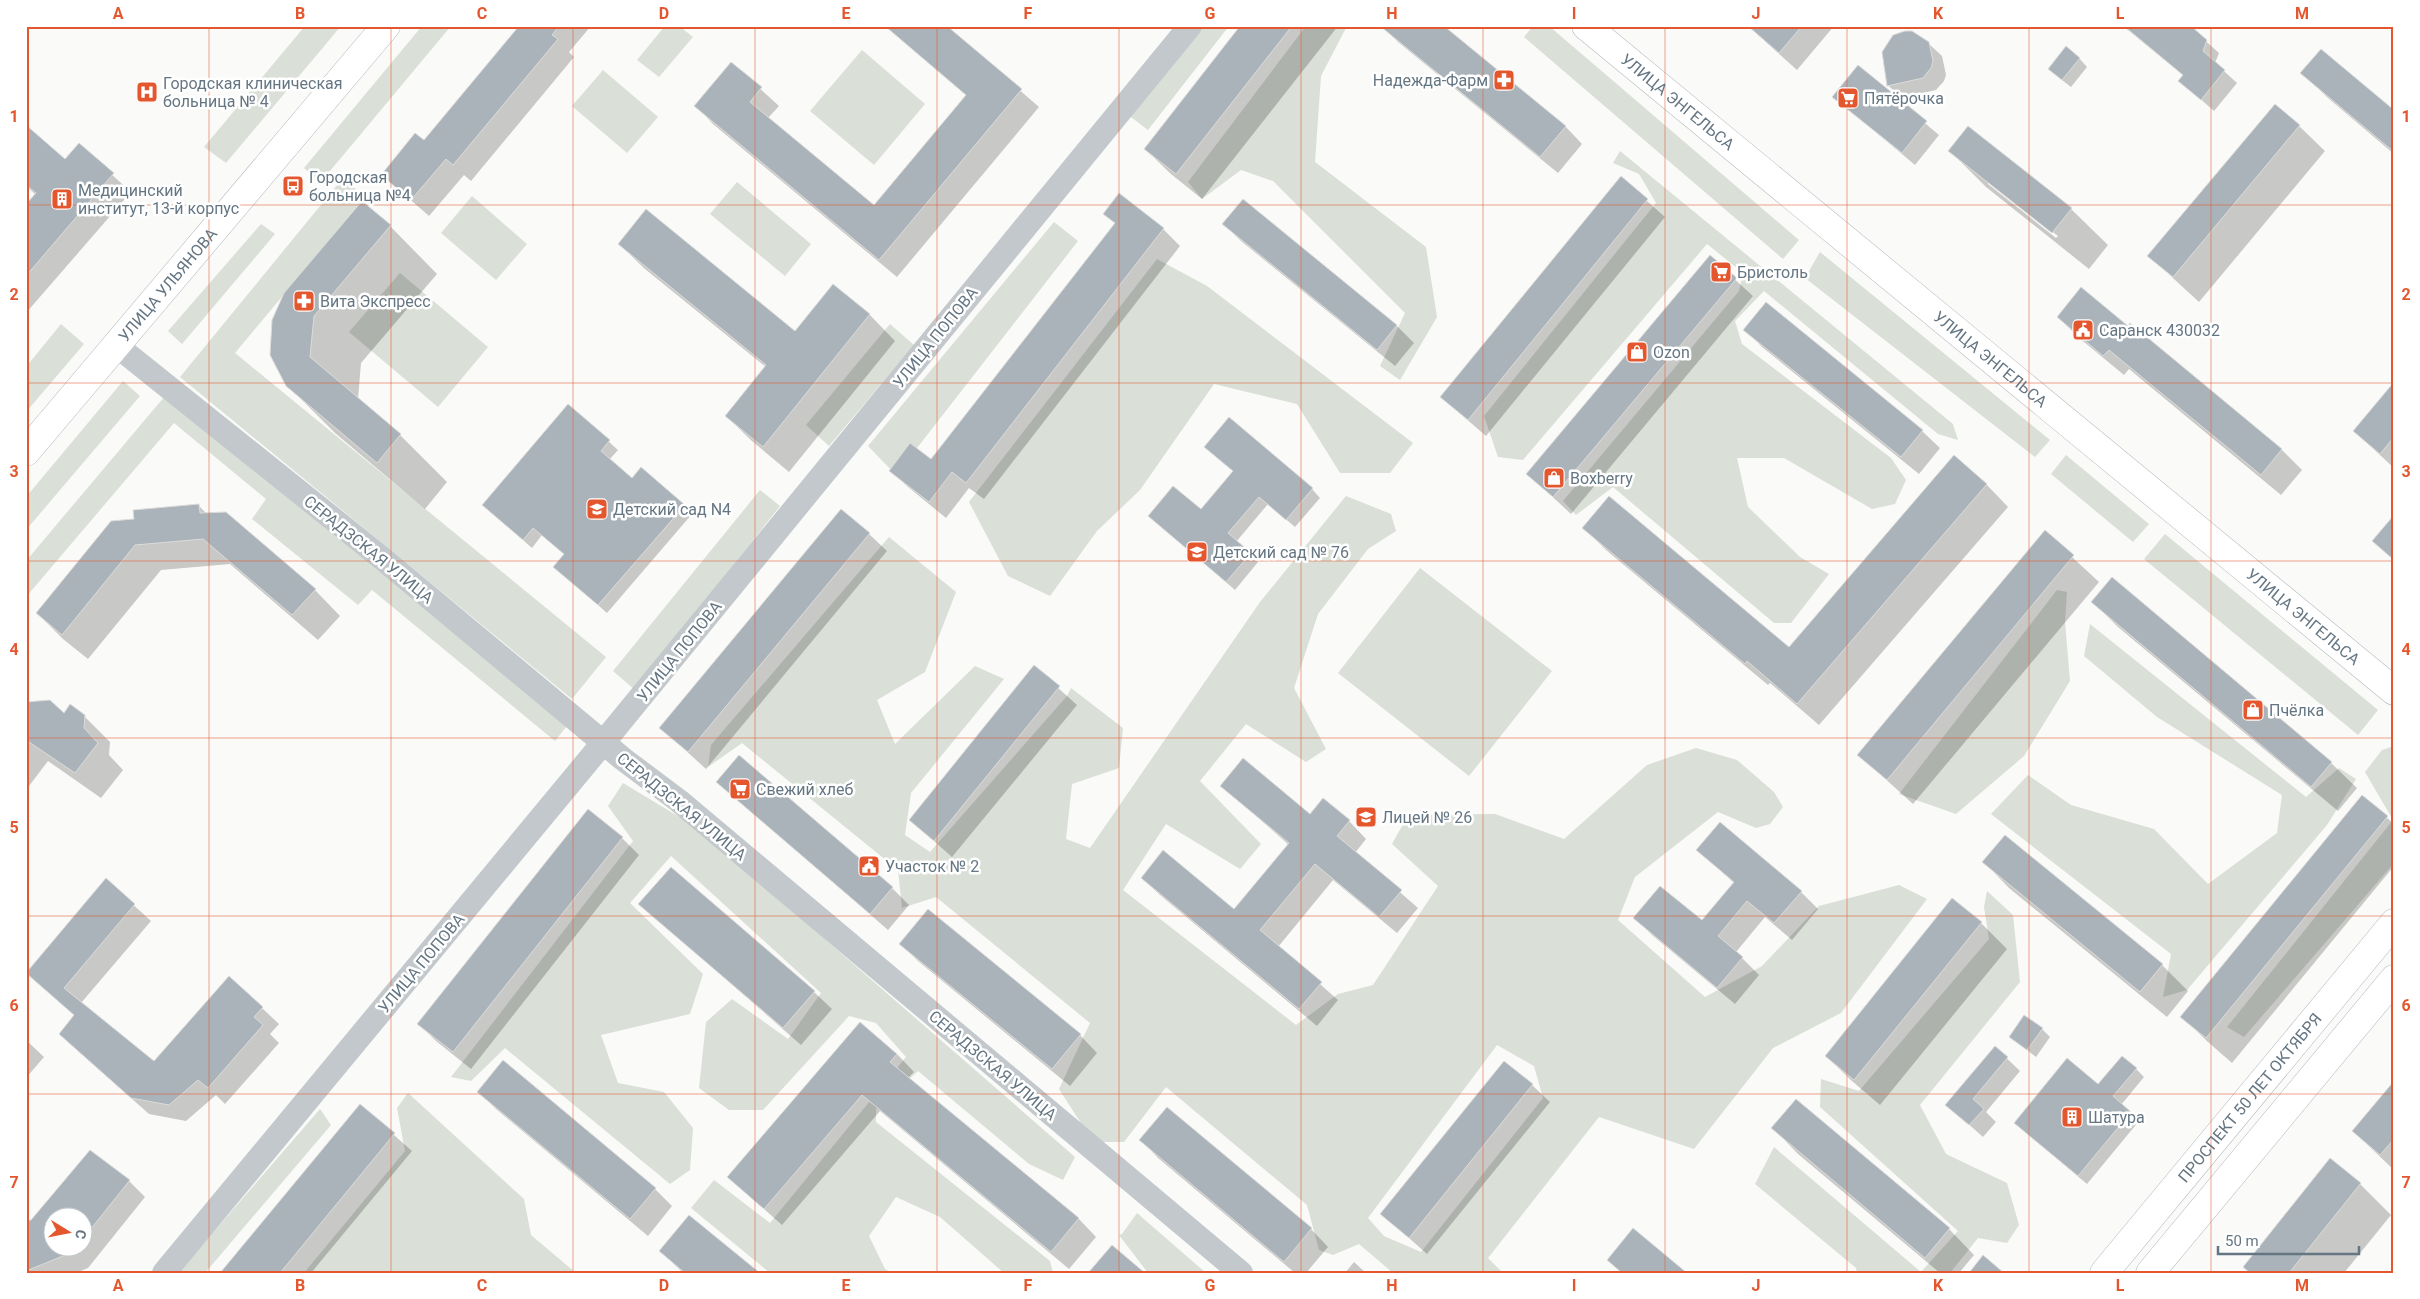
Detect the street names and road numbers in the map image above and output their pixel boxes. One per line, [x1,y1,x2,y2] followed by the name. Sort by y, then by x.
[1617,50,1739,155] street label: УЛИЦА ЭНГЕЛЬСА
[114,224,221,346] street label: УЛИЦА УЛЬЯНОВА
[889,283,982,391] street label: УЛИЦА ПОПОВА
[1930,307,2051,412] street label: УЛИЦА ЭНГЕЛЬСА
[300,491,438,608] street label: СЕРАДЗСКАЯ УЛИЦА
[2242,565,2364,669] street label: УЛИЦА ЭНГЕЛЬСА
[633,597,726,705] street label: УЛИЦА ПОПОВА
[613,748,751,865] street label: СЕРАДЗСКАЯ УЛИЦА
[374,909,469,1017] street label: УЛИЦА ПОПОВА
[925,1006,1061,1125] street label: СЕРАДЗСКАЯ УЛИЦА
[2174,1009,2325,1186] street label: ПРОСПЕКТ 50 ЛЕТ ОКТЯБРЯ

